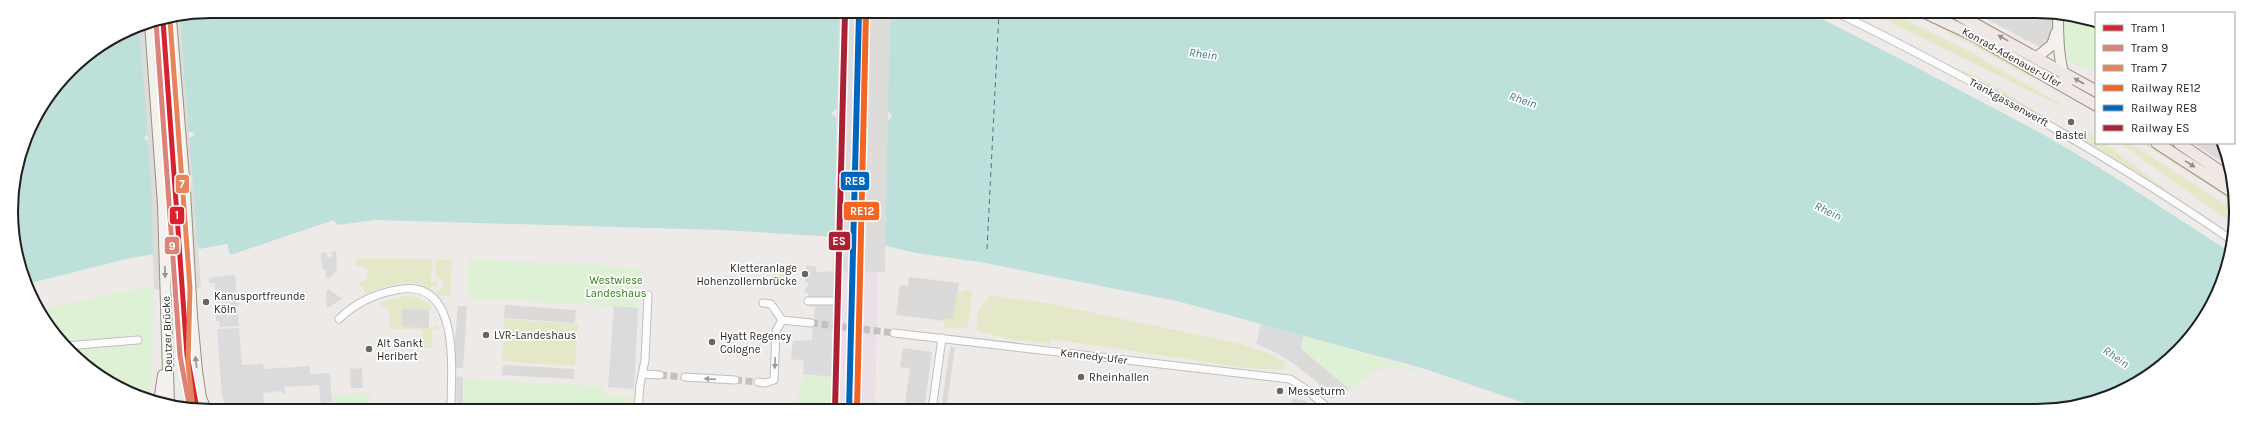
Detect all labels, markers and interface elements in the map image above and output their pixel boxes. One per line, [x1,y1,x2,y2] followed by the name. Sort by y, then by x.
[2095,12,2235,144] legend
[2131,21,2165,35] text: Tram 1
[1960,25,2064,90] street label: Konrad-Adenauer-Ufer
[1997,35,2009,41] one-way arrow
[2131,41,2168,55] text: Tram 9
[1188,45,1218,63] water label: Rhein
[2131,61,2167,75] text: Tram 7
[1967,75,2051,130] street label: Trankgassenwerft
[2073,77,2085,84] one-way arrow
[2131,81,2201,95] text: Railway RE12
[1507,89,1539,111] water label: Rhein
[2131,101,2197,115] text: Railway RE8
[2066,117,2076,127] marker: Bastei
[2131,121,2190,135] text: Railway ES
[2055,129,2087,142] place label: Bastei
[2184,160,2196,167] one-way arrow
[840,171,870,191] line badge: RE8
[175,174,190,194] line badge: 7
[845,175,865,188] text: RE8
[179,178,185,191] text: 7
[1812,199,1844,223] water label: Rhein
[843,201,880,221] line badge: RE12
[850,205,874,218] text: RE12
[169,206,185,225] line badge: 1
[175,209,179,222] text: 1
[828,231,851,251] line badge: ES
[832,235,846,248] text: ES
[164,236,180,255] line badge: 9
[169,240,176,253] text: 9
[696,262,797,288] place label: Kletteranlage Hohenzollernbrücke
[162,266,168,279] one-way arrow
[800,269,810,279] marker: Kletteranlage Hohenzollernbrücke
[586,274,647,300] park label: Westwiese Landeshaus
[214,290,306,316] place label: Kanusportfreunde Köln
[160,295,175,372] street label: Deutzer Brücke
[201,297,211,307] marker: Kanusportfreunde Köln
[494,329,577,342] place label: LVR-Landeshaus
[481,330,491,340] marker: LVR-Landeshaus
[720,330,791,356] place label: Hyatt Regency Cologne
[377,337,423,363] place label: Alt Sankt Heribert
[707,337,717,347] marker: Hyatt Regency Cologne
[2100,343,2132,371] water label: Rhein
[364,344,374,354] marker: Alt Sankt Heribert
[1060,346,1128,367] street label: Kennedy-Ufer
[193,356,199,368] one-way arrow
[771,357,778,369] one-way arrow
[1089,371,1149,384] place label: Rheinhallen
[1076,372,1086,382] marker: Rheinhallen
[704,375,716,382] one-way arrow
[1288,385,1345,398] place label: Messeturm
[1275,386,1285,396] marker: Messeturm

